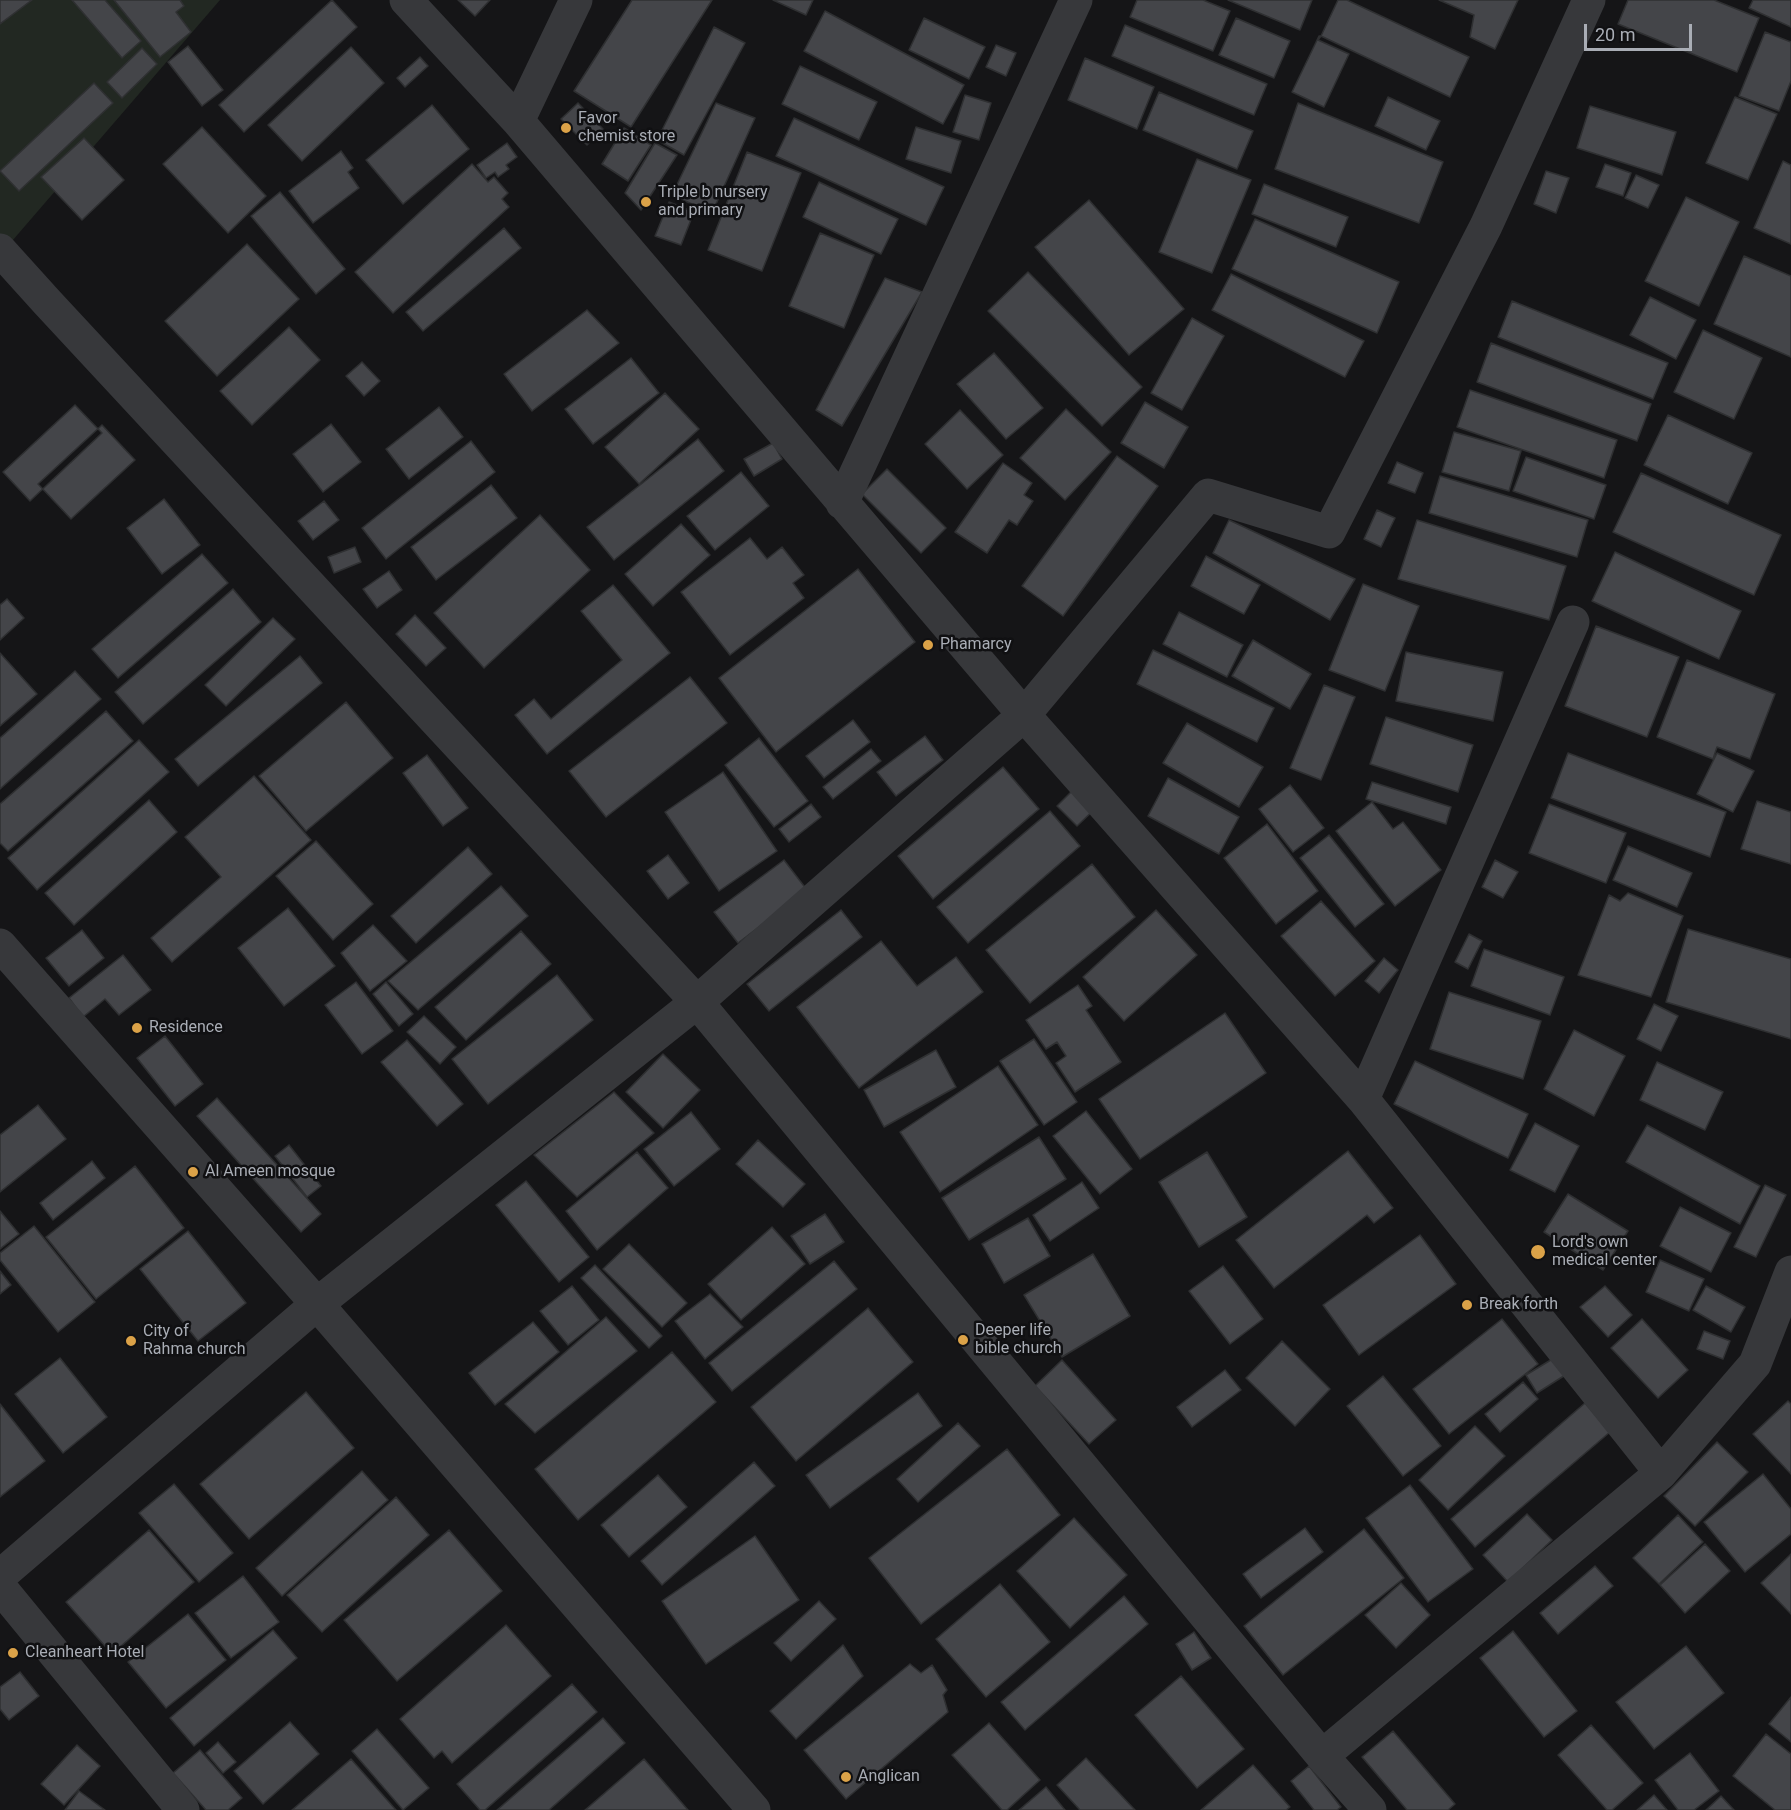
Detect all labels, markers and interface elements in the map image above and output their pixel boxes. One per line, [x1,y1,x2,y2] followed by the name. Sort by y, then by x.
[1587,12,1695,50] scale bar
[1595,24,1635,45] text: 20 m
[578,109,675,147] place label: Favor chemist store
[559,121,573,135] marker: Favor chemist store
[658,183,768,221] place label: Triple b nursery and primary
[639,195,653,209] marker: Triple b nursery and primary
[940,635,1012,655] place label: Phamarcy
[921,638,935,652] marker: Phamarcy
[149,1018,223,1038] place label: Residence
[130,1021,144,1035] marker: Residence
[205,1162,335,1182] place label: Al Ameen mosque
[186,1165,200,1179] marker: Al Ameen mosque
[1552,1233,1657,1271] place label: Lord's own medical center
[1529,1243,1547,1261] marker: Lord's own medical center
[1479,1295,1558,1315] place label: Break forth
[1460,1298,1474,1312] marker: Break forth
[975,1321,1062,1359] place label: Deeper life bible church
[143,1322,246,1360] place label: City of Rahma church
[956,1333,970,1347] marker: Deeper life bible church
[124,1334,138,1348] marker: City of Rahma church
[25,1643,144,1663] place label: Cleanheart Hotel
[6,1646,20,1660] marker: Cleanheart Hotel
[858,1767,920,1787] place label: Anglican
[839,1770,853,1784] marker: Anglican

